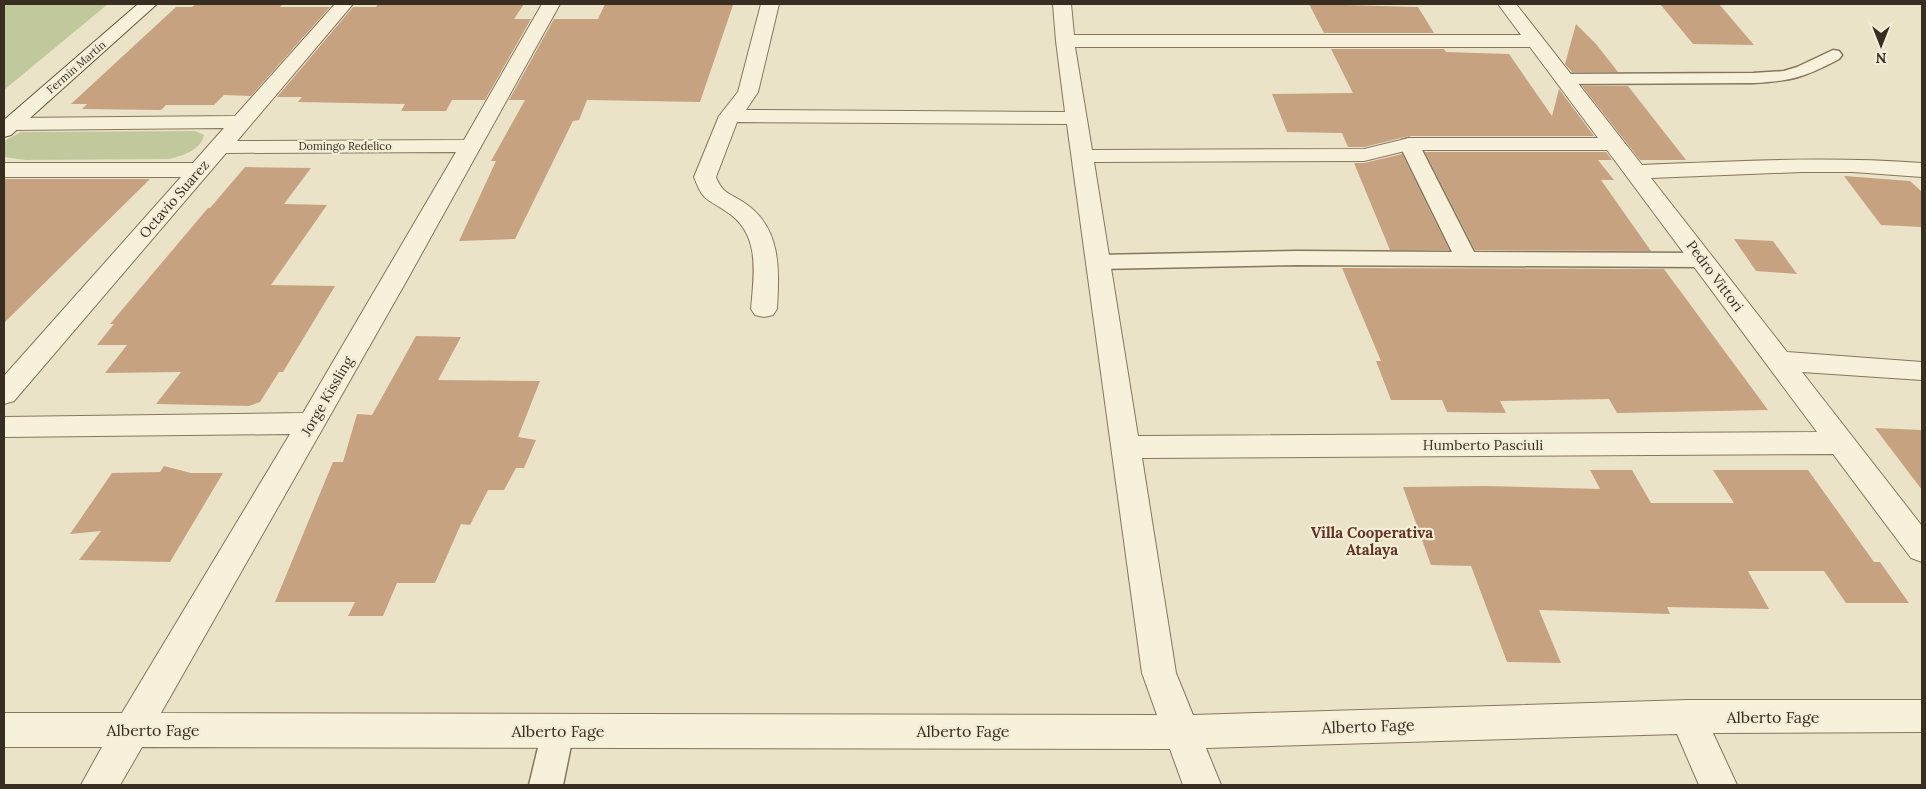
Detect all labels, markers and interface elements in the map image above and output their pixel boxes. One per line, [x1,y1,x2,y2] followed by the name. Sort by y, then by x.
[1856,20,1906,70] north arrow
[44,37,109,96] street label: Fermín Martín
[1875,49,1886,67] text: N
[298,139,392,153] street label: Domingo Redelico
[135,156,213,242] street label: Octavio Suarez
[1682,237,1748,315] street label: Pedro Vittori
[297,353,357,440] street label: Jorge Kissling
[1423,436,1543,454] street label: Humberto Pasciuli
[1311,523,1433,559] district label: Villa Cooperativa Atalaya
[1726,707,1820,727] street label: Alberto Fage
[1320,714,1415,738] street label: Alberto Fage
[106,720,200,740] street label: Alberto Fage
[511,721,605,741] street label: Alberto Fage
[916,721,1010,741] street label: Alberto Fage

